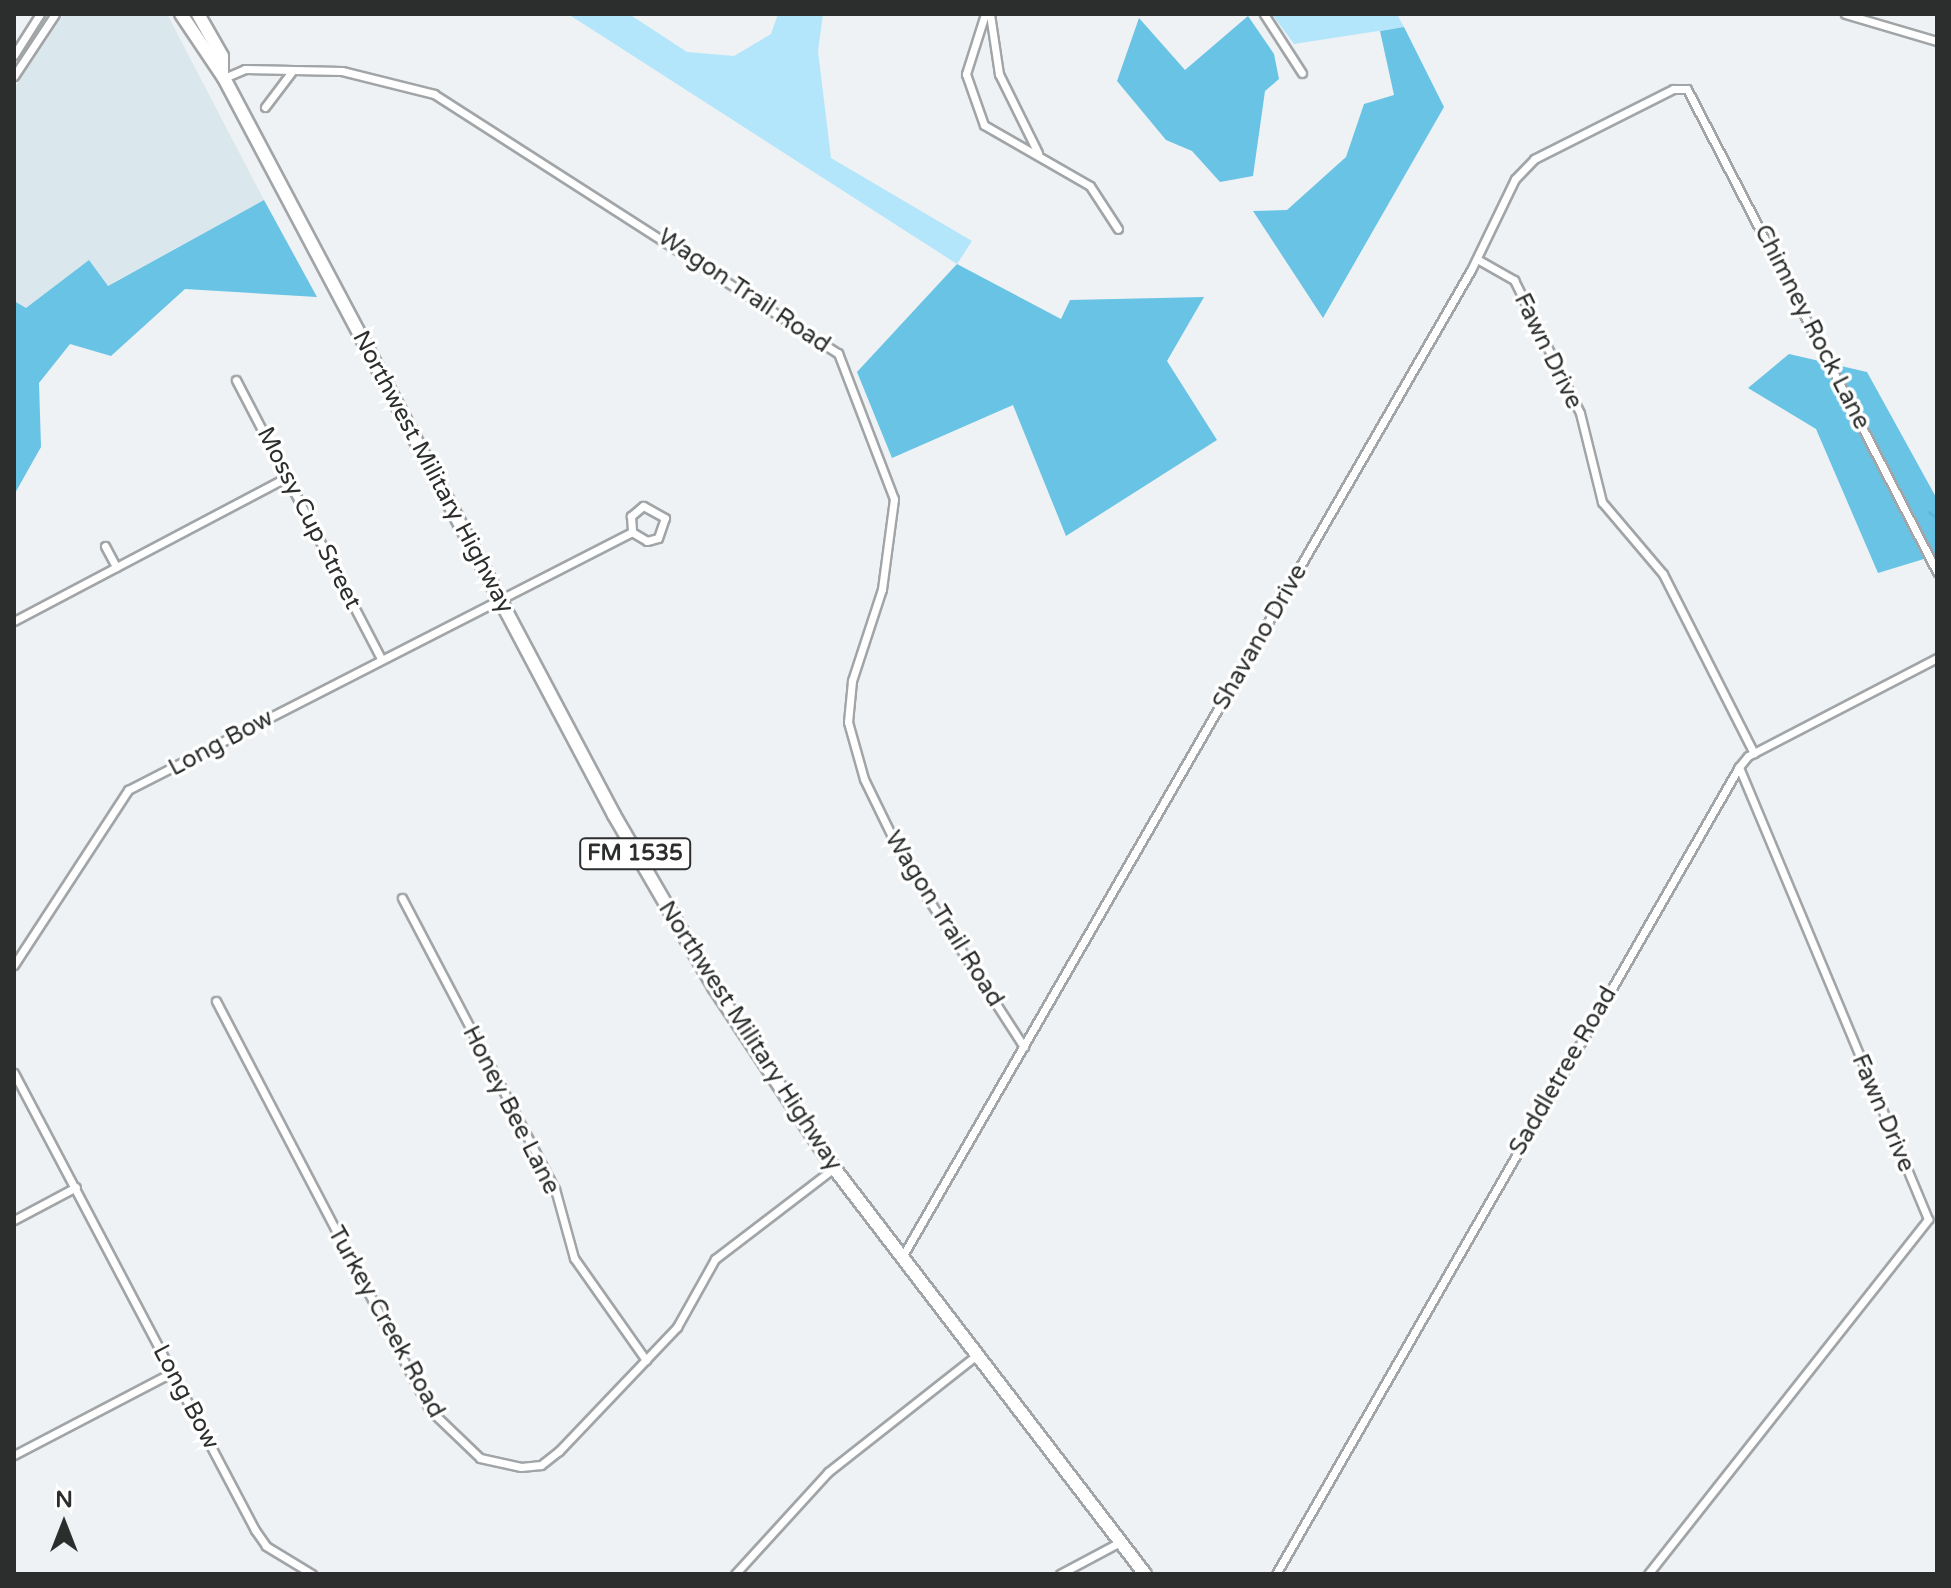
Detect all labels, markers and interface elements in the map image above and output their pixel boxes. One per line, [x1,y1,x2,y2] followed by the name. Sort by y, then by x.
[1748,220,1876,434] street label: Chimney Rock Lane
[652,223,836,359] street label: Wagon Trail Road
[1508,289,1588,413] street label: Fawn Drive
[346,326,520,618] street label: Northwest Military Highway
[251,422,367,614] street label: Mossy Cup Street
[1207,559,1313,715] street label: Shavano Drive
[164,703,278,783] street label: Long Bow
[878,826,1010,1012] street label: Wagon Trail Road
[579,836,691,872] road number: FM 1535
[652,896,848,1176] street label: Northwest Military Highway
[1503,982,1623,1160] street label: Saddletree Road
[456,1021,566,1199] street label: Honey Bee Lane
[1845,1050,1921,1176] street label: Fawn Drive
[321,1221,451,1423] street label: Turkey Creek Road
[146,1340,226,1454] street label: Long Bow
[24,1484,104,1564] north arrow
[55,1487,73,1513] text: N

